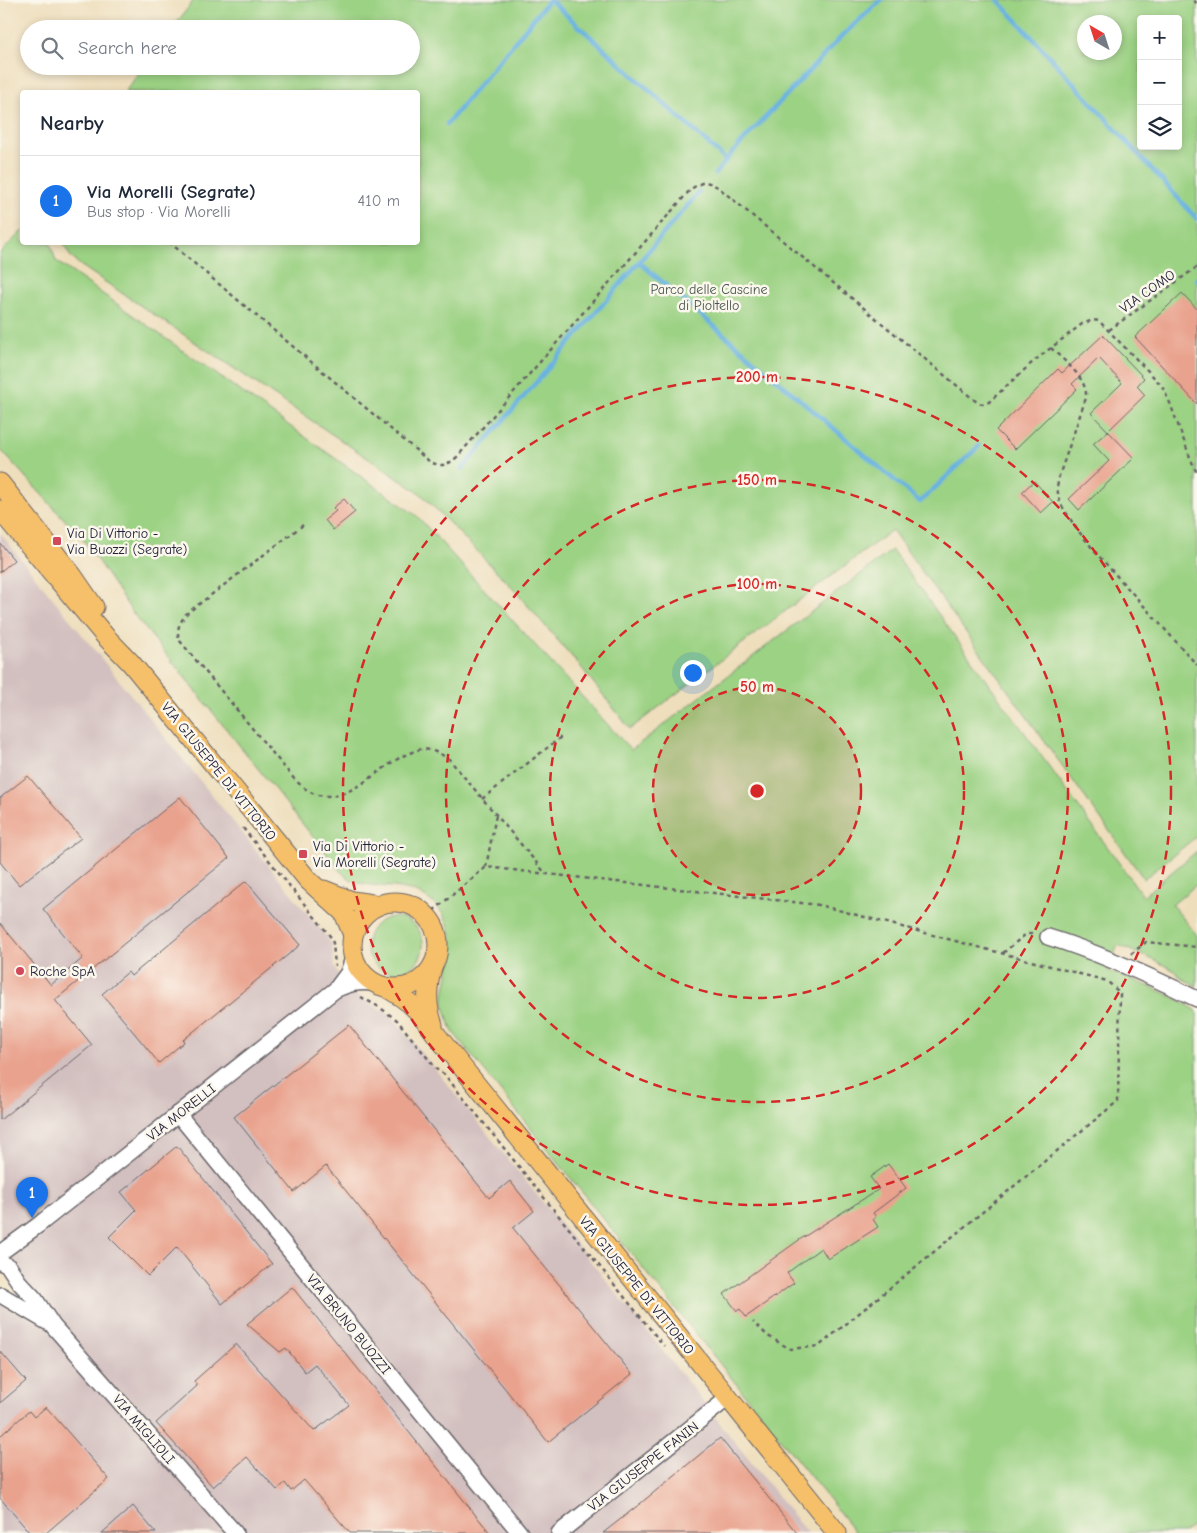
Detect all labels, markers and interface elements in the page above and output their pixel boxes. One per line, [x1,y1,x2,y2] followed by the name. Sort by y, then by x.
[1077,15,1122,60] north arrow
[1137,15,1182,150] map controls
[1137,15,1182,60] button: +
[20,20,420,75] search box
[38,34,66,62] icon: search
[78,37,177,59] text: Search here
[1137,60,1182,105] button: −
[1137,105,1182,150] button: layers
[40,111,104,135] text: Nearby
[87,181,256,203] text: Via Morelli (Segrate)
[53,192,59,210] text: 1
[358,192,400,210] text: 410 m
[87,203,231,221] text: Bus stop · Via Morelli
[1116,266,1178,317] street label: VIA COMO
[651,281,767,314] park label: Parco delle Cascine di Pioltello
[736,368,778,386] text: 200 m
[737,471,777,489] text: 150 m
[67,525,187,558] place label: Via Di Vittorio - Via Buozzi (Segrate)
[51,535,63,547] marker: Via Di Vittorio - Via Buozzi (Segrate)
[737,575,777,593] text: 100 m
[680,660,706,686] your location
[740,678,774,696] text: 50 m
[158,699,280,844] street label: VIA GIUSEPPE DI VITTORIO
[748,782,766,800] centre of rings
[313,838,436,871] place label: Via Di Vittorio - Via Morelli (Segrate)
[297,848,309,860] marker: Via Di Vittorio - Via Morelli (Segrate)
[30,963,95,980] place label: Roche SpA
[14,965,26,977] marker: Roche SpA
[143,1080,219,1145] street label: VIA MORELLI
[16,1177,48,1218] pin: 1
[576,1213,698,1358] street label: VIA GIUSEPPE DI VITTORIO
[303,1271,394,1378] street label: VIA BRUNO BUOZZI
[109,1391,178,1467] street label: VIA MIGLIOLI
[585,1418,702,1515] street label: VIA GIUSEPPE FANIN

